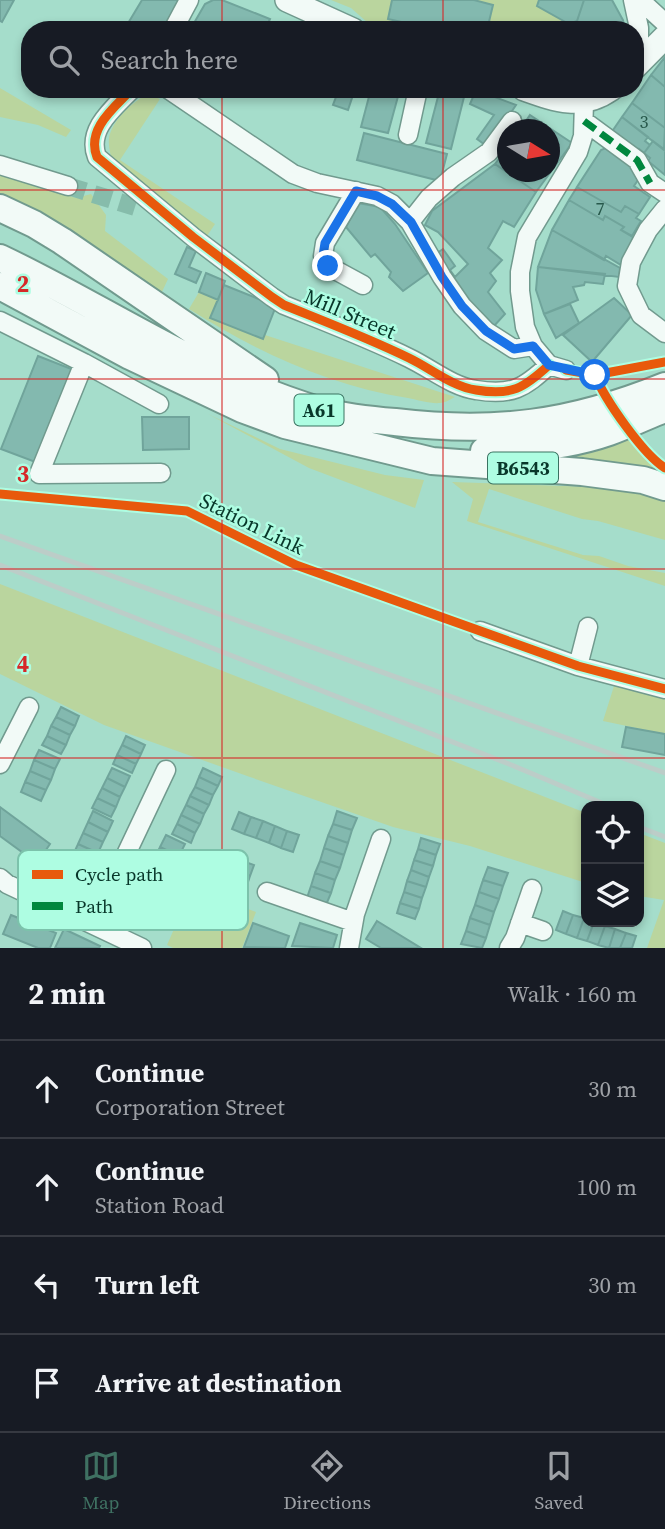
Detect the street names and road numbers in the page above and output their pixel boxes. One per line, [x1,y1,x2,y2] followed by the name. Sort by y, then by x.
[300,281,401,346] street label: Mill Street
[294,394,344,426] road number: A61
[488,453,558,484] road number: B6543
[195,486,310,562] street label: Station Link

